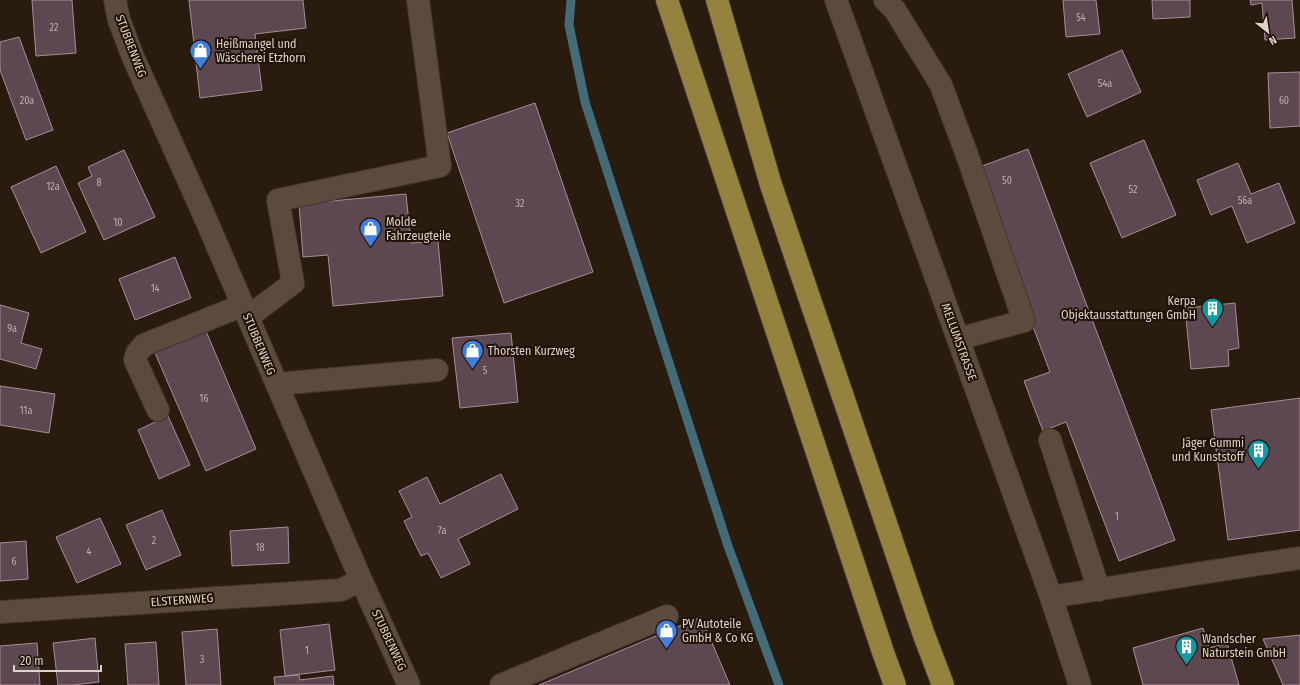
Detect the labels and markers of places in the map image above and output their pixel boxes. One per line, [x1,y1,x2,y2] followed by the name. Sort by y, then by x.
[216,37,306,65] place label: Heißmangel und Wäscherei Etzhorn
[188,38,214,71] shop icon: Heißmangel und Wäscherei Etzhorn
[386,215,451,243] place label: Molde Fahrzeugteile
[358,216,384,249] shop icon: Molde Fahrzeugteile
[1061,294,1196,322] place label: Kerpa Objektausstattungen GmbH
[1199,295,1225,328] building icon: Kerpa Objektausstattungen GmbH
[459,338,485,371] shop icon: Thorsten Kurzweg
[488,344,575,358] place label: Thorsten Kurzweg
[1172,436,1245,464] place label: Jäger Gummi und Kunststoff
[1246,437,1272,470] building icon: Jäger Gummi und Kunststoff
[682,617,754,645] place label: PV Autoteile GmbH & Co KG
[654,618,680,651] shop icon: PV Autoteile GmbH & Co KG
[1202,632,1286,660] place label: Wandscher Naturstein GmbH
[1173,633,1199,666] building icon: Wandscher Naturstein GmbH

